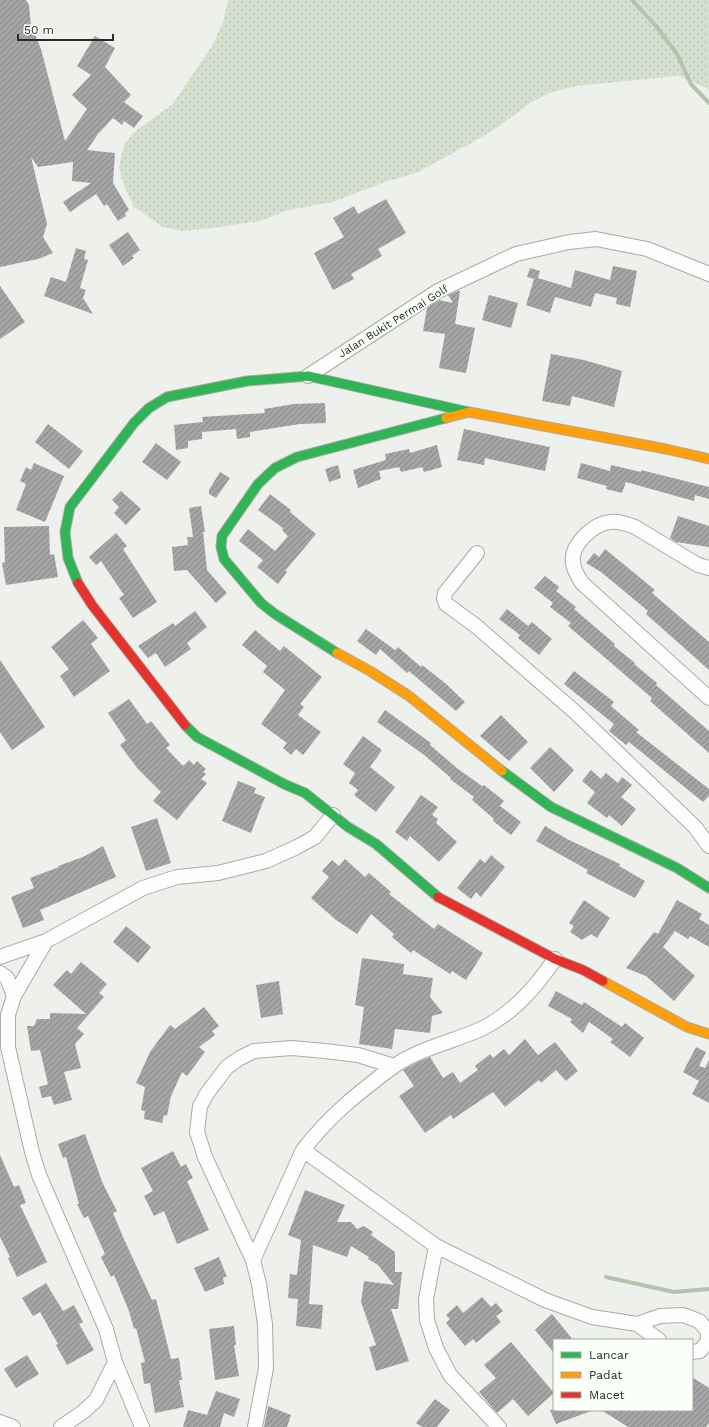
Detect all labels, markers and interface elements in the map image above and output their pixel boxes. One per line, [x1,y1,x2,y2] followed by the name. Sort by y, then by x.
[18,16,113,42] scale bar
[24,23,54,37] text: 50 m
[336,282,451,361] street label: Jalan Bukit Permai Golf
[553,1339,693,1411] legend
[589,1348,629,1362] text: Lancar
[589,1368,622,1382] text: Padat
[589,1388,624,1402] text: Macet

